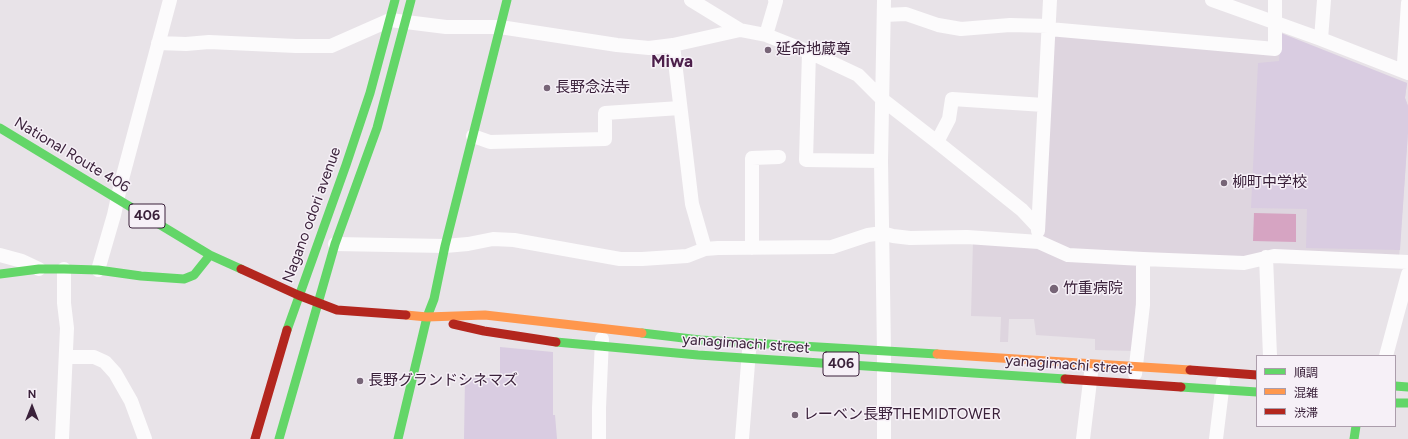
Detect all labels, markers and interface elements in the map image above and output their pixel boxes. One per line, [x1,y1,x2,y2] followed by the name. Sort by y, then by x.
[776,41,851,59] place label: 延命地蔵尊
[763,45,773,55] marker: 延命地蔵尊
[651,52,693,72] district label: Miwa
[555,79,630,97] place label: 長野念法寺
[542,83,552,93] marker: 長野念法寺
[11,113,133,197] street label: National Route 406
[279,145,345,285] street label: Nagano odori avenue
[1232,174,1307,192] place label: 柳町中学校
[1219,178,1229,188] marker: 柳町中学校
[129,204,165,228] road number: 406
[1063,280,1123,298] place label: 竹重病院
[1048,283,1060,295] marker: 竹重病院
[682,331,810,357] street label: yanagimachi street
[823,352,859,376] road number: 406
[1005,352,1133,378] street label: yanagimachi street
[1256,355,1396,427] legend
[1294,366,1318,380] text: 順調
[368,372,518,390] place label: 長野グランドシネマズ
[355,376,365,386] marker: 長野グランドシネマズ
[1294,386,1318,400] text: 混雑
[12,387,52,427] north arrow
[28,388,36,401] text: N
[803,406,1001,424] place label: レーベン長野THEMIDTOWER
[1294,406,1318,420] text: 渋滞
[790,410,800,420] marker: レーベン長野THEMIDTOWER

